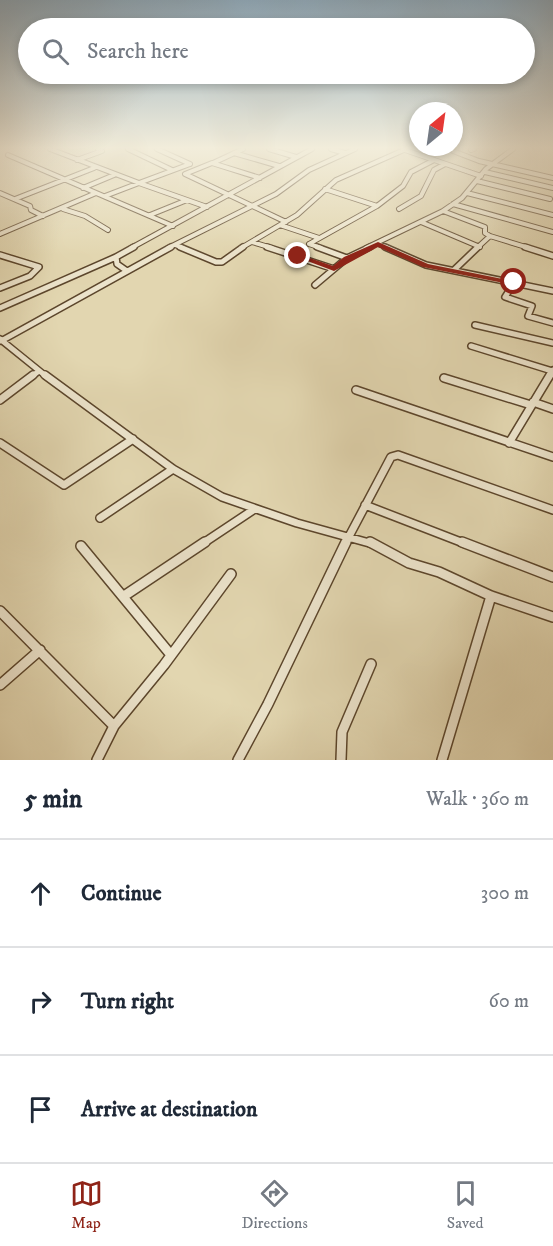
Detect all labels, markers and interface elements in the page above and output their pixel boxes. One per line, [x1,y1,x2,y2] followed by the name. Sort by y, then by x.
[18,18,535,84] search box
[39,35,72,68] icon: search
[87,38,189,65] text: Search here
[409,102,463,156] north arrow
[284,242,310,268] route end
[500,268,526,294] route start
[24,783,82,816] text: 5 min
[426,787,529,812] text: Walk · 360 m
[24,877,57,910] icon: ahead
[81,880,162,907] text: Continue
[481,881,529,906] text: 300 m
[24,985,57,1018] icon: right
[81,988,174,1015] text: Turn right
[489,989,529,1014] text: 60 m
[24,1093,57,1126] icon: arrive
[81,1096,258,1123] text: Arrive at destination
[70,1177,103,1233] tab: Map
[242,1177,308,1233] tab: Directions
[447,1177,484,1233] tab: Saved

